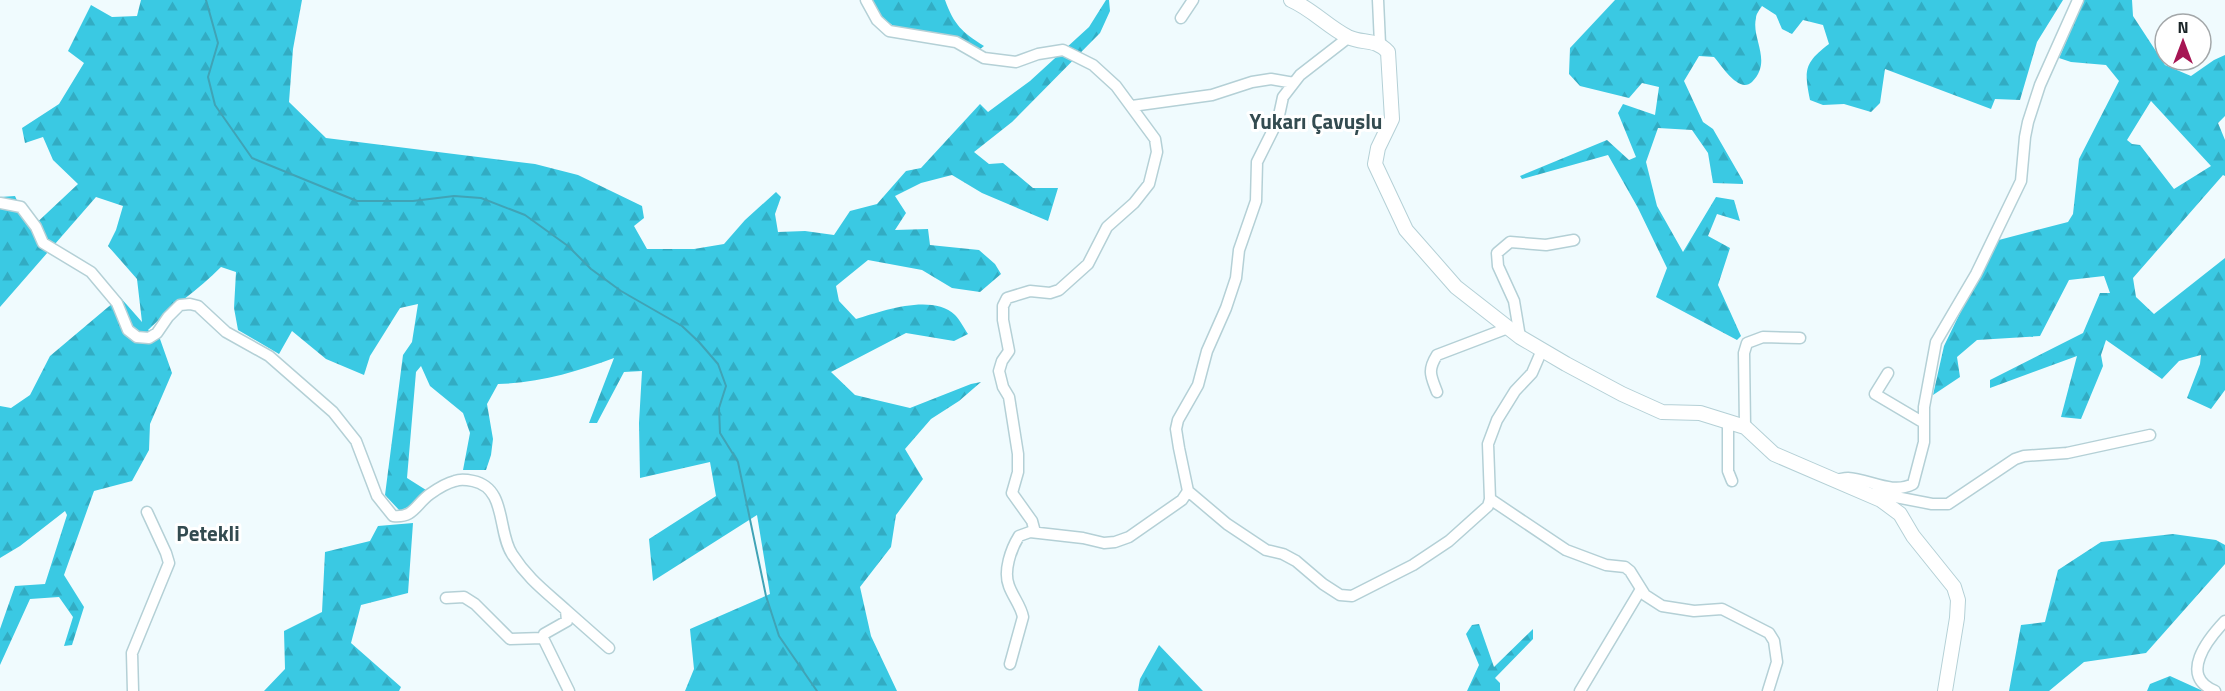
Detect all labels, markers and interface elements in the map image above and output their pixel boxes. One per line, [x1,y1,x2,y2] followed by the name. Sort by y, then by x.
[2153,12,2213,72] north arrow
[2177,15,2189,39] text: N
[1250,105,1382,137] district label: Yukarı Çavuşlu
[176,517,240,549] district label: Petekli

